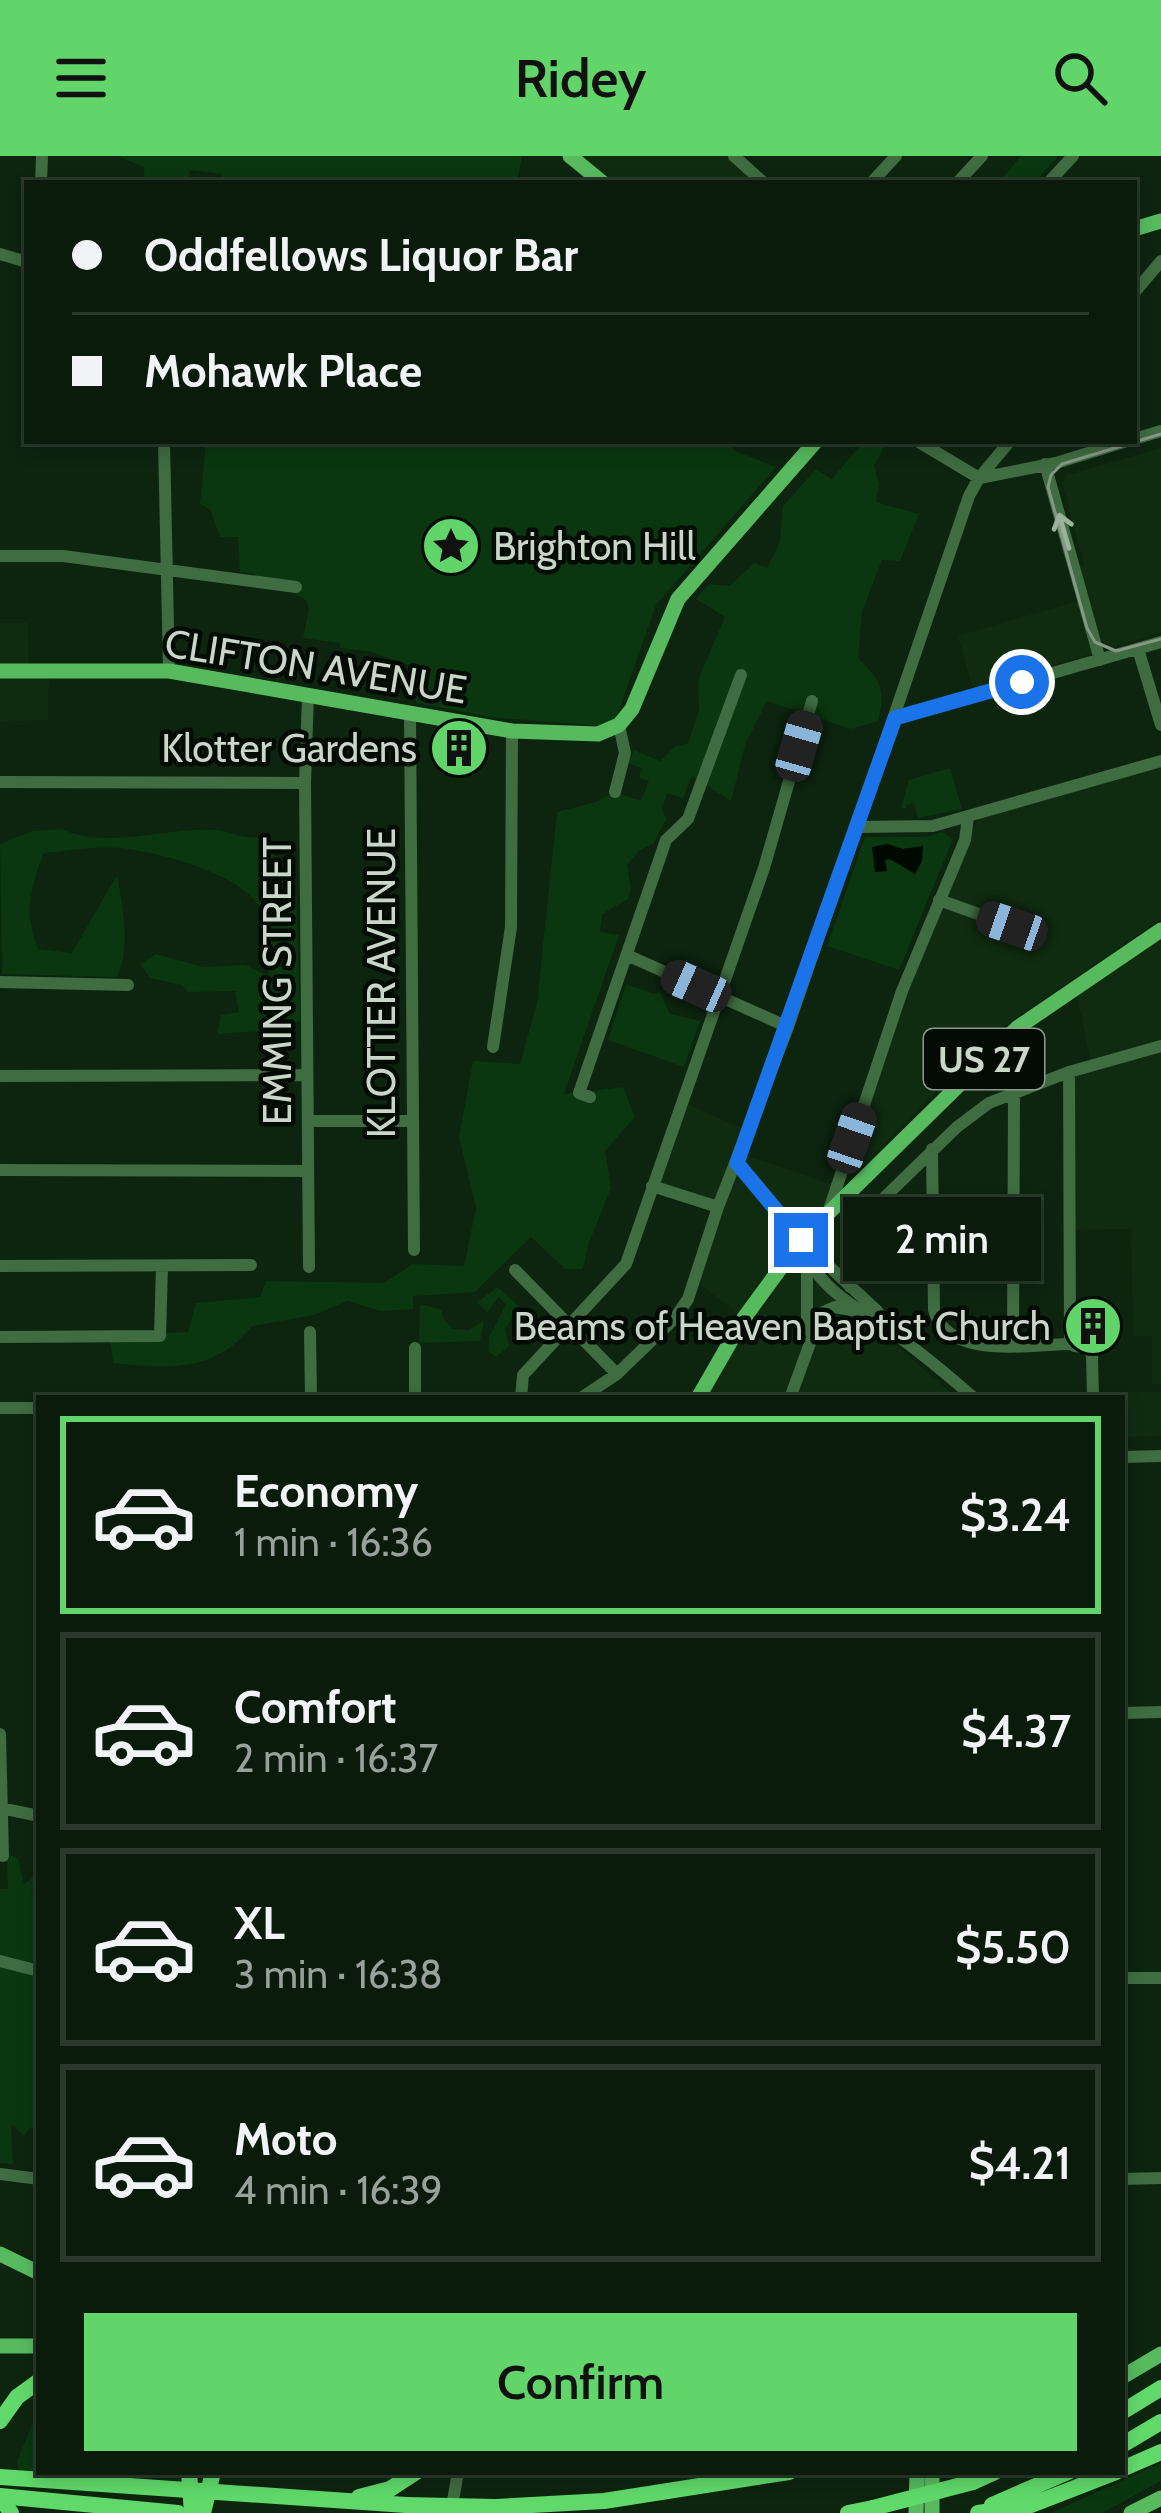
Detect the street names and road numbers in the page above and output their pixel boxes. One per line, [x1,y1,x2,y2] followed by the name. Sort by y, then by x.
[162,618,470,714] street label: CLIFTON AVENUE
[357,828,405,1138] street label: KLOTTER AVENUE
[253,837,301,1125] street label: EMMING STREET
[924,1029,1044,1089] road number: US 27

